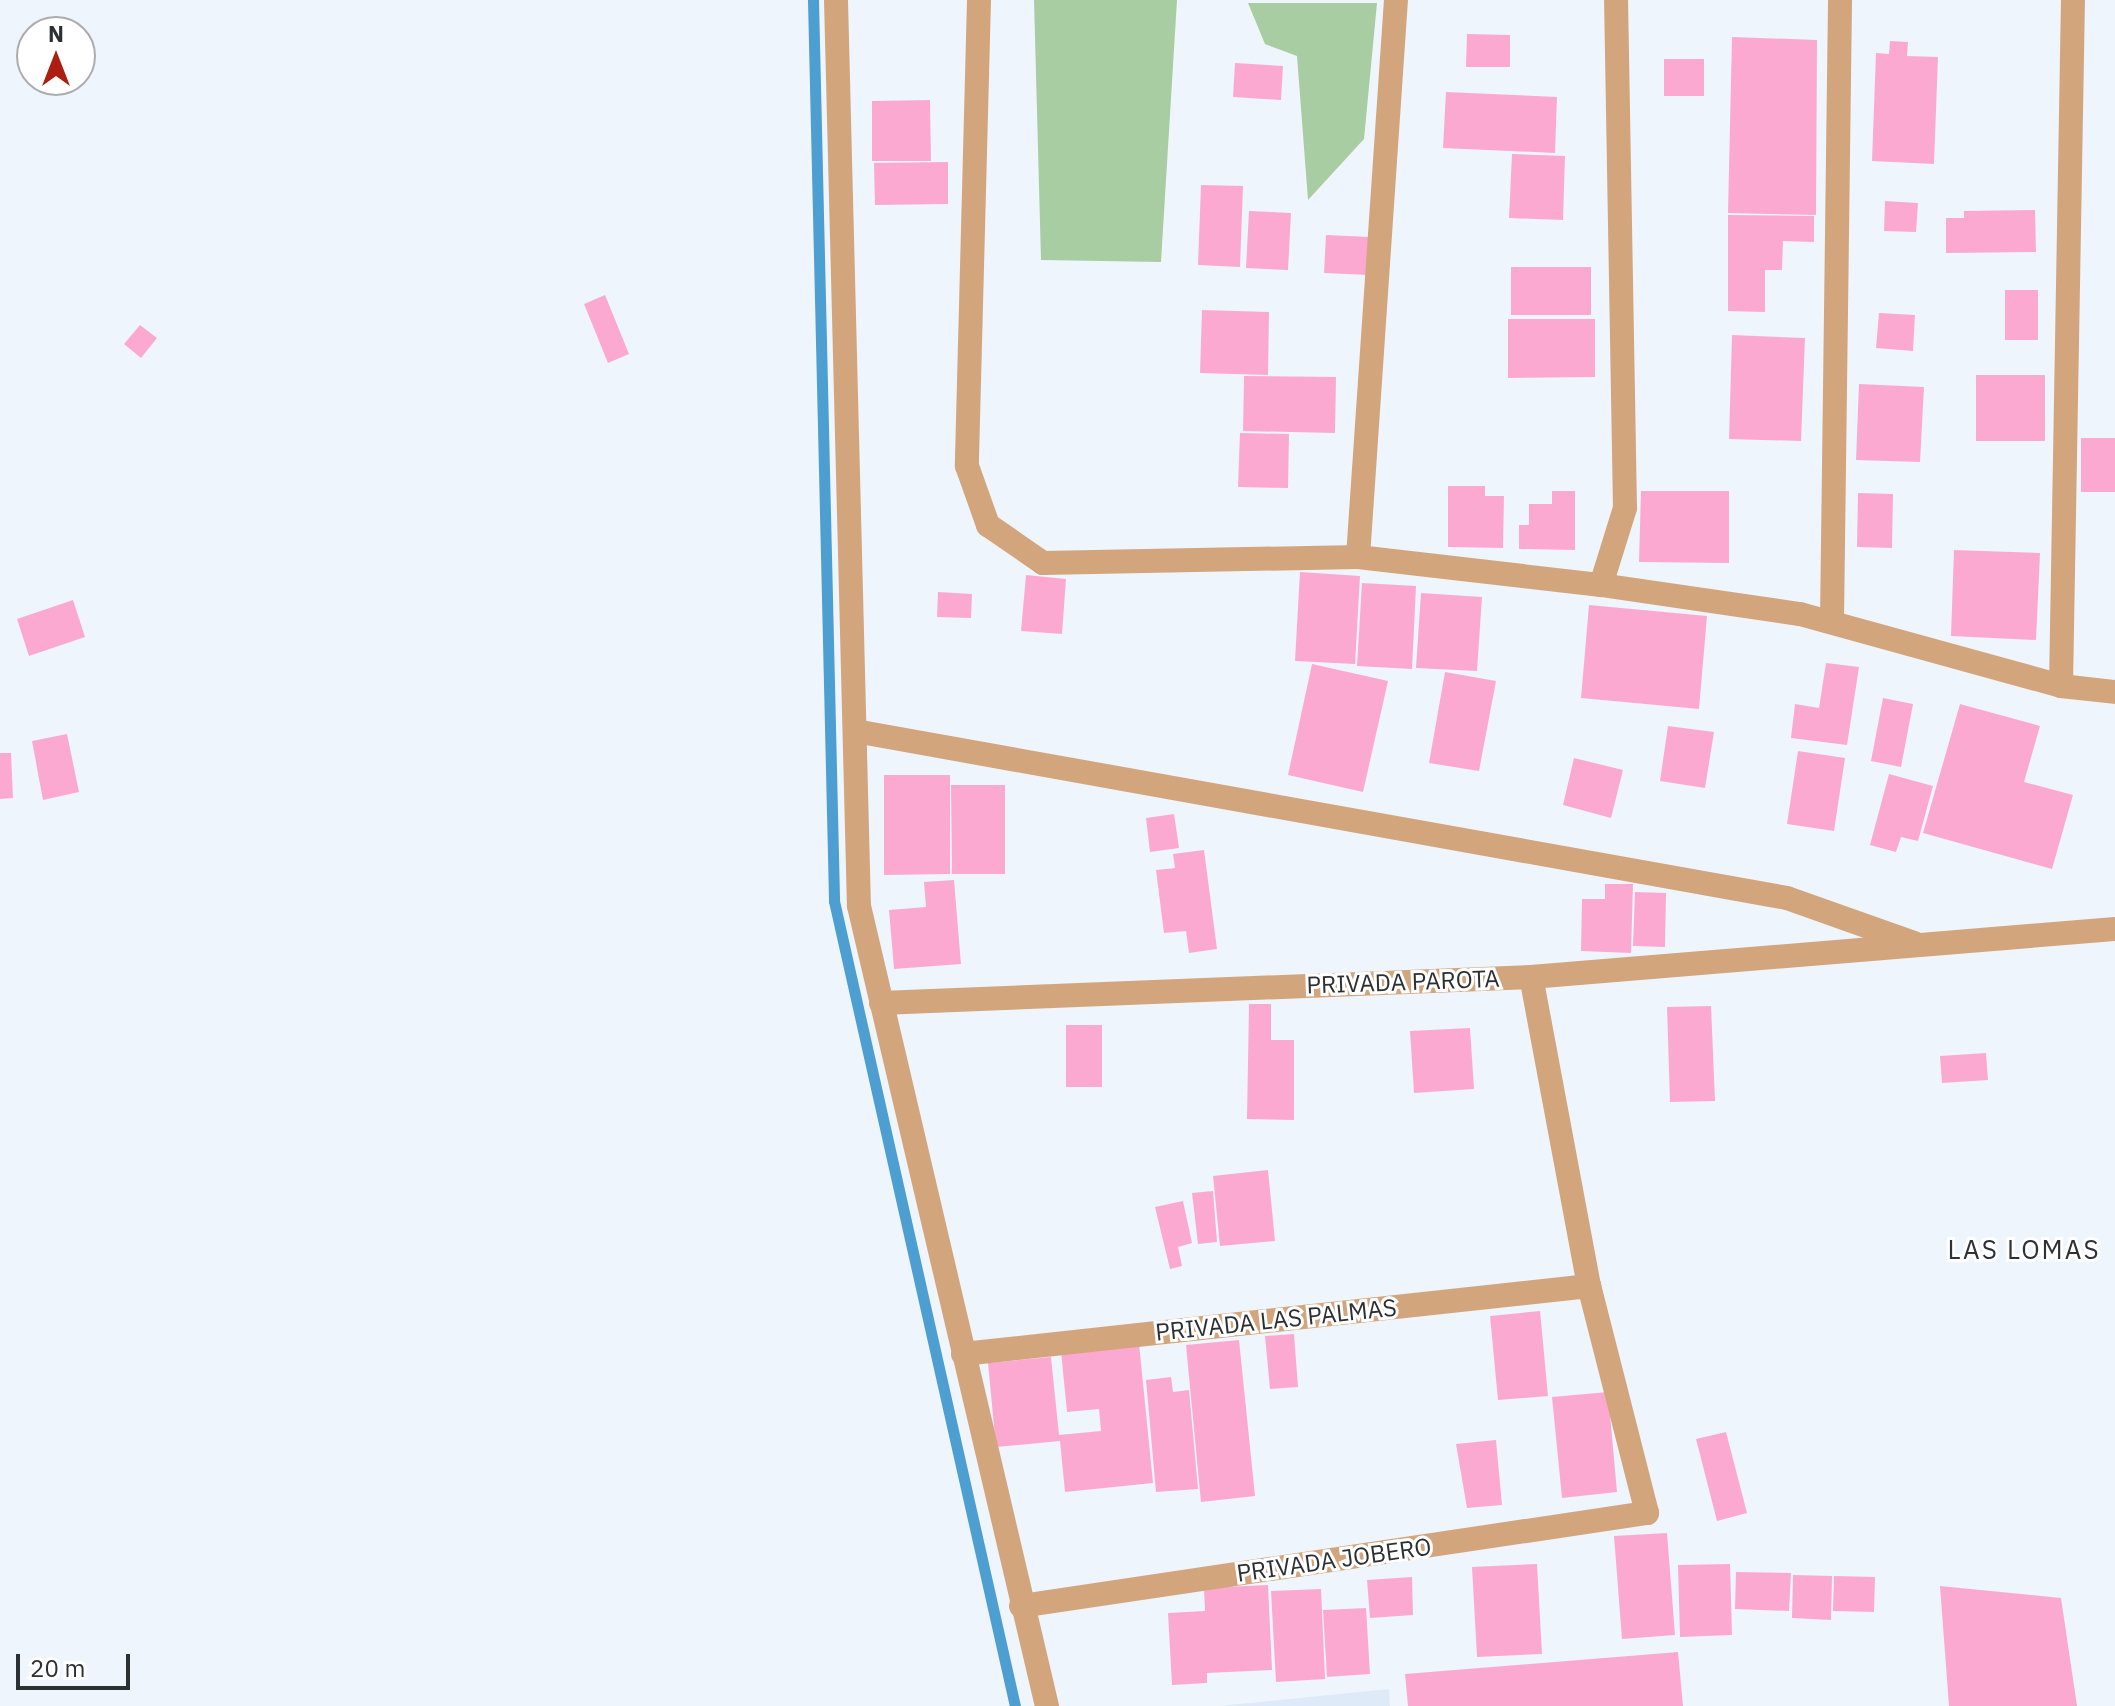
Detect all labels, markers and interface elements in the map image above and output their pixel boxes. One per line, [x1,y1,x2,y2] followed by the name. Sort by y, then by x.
[16,16,96,96] north arrow
[48,19,64,48] text: N
[1306,964,1500,1000] street label: PRIVADA PAROTA
[1948,1234,2100,1266] district label: LAS LOMAS
[1154,1293,1398,1347] street label: PRIVADA LAS PALMAS
[1235,1532,1433,1588] street label: PRIVADA JOBERO
[20,1638,134,1688] scale bar
[30,1652,85,1684] text: 20 m

